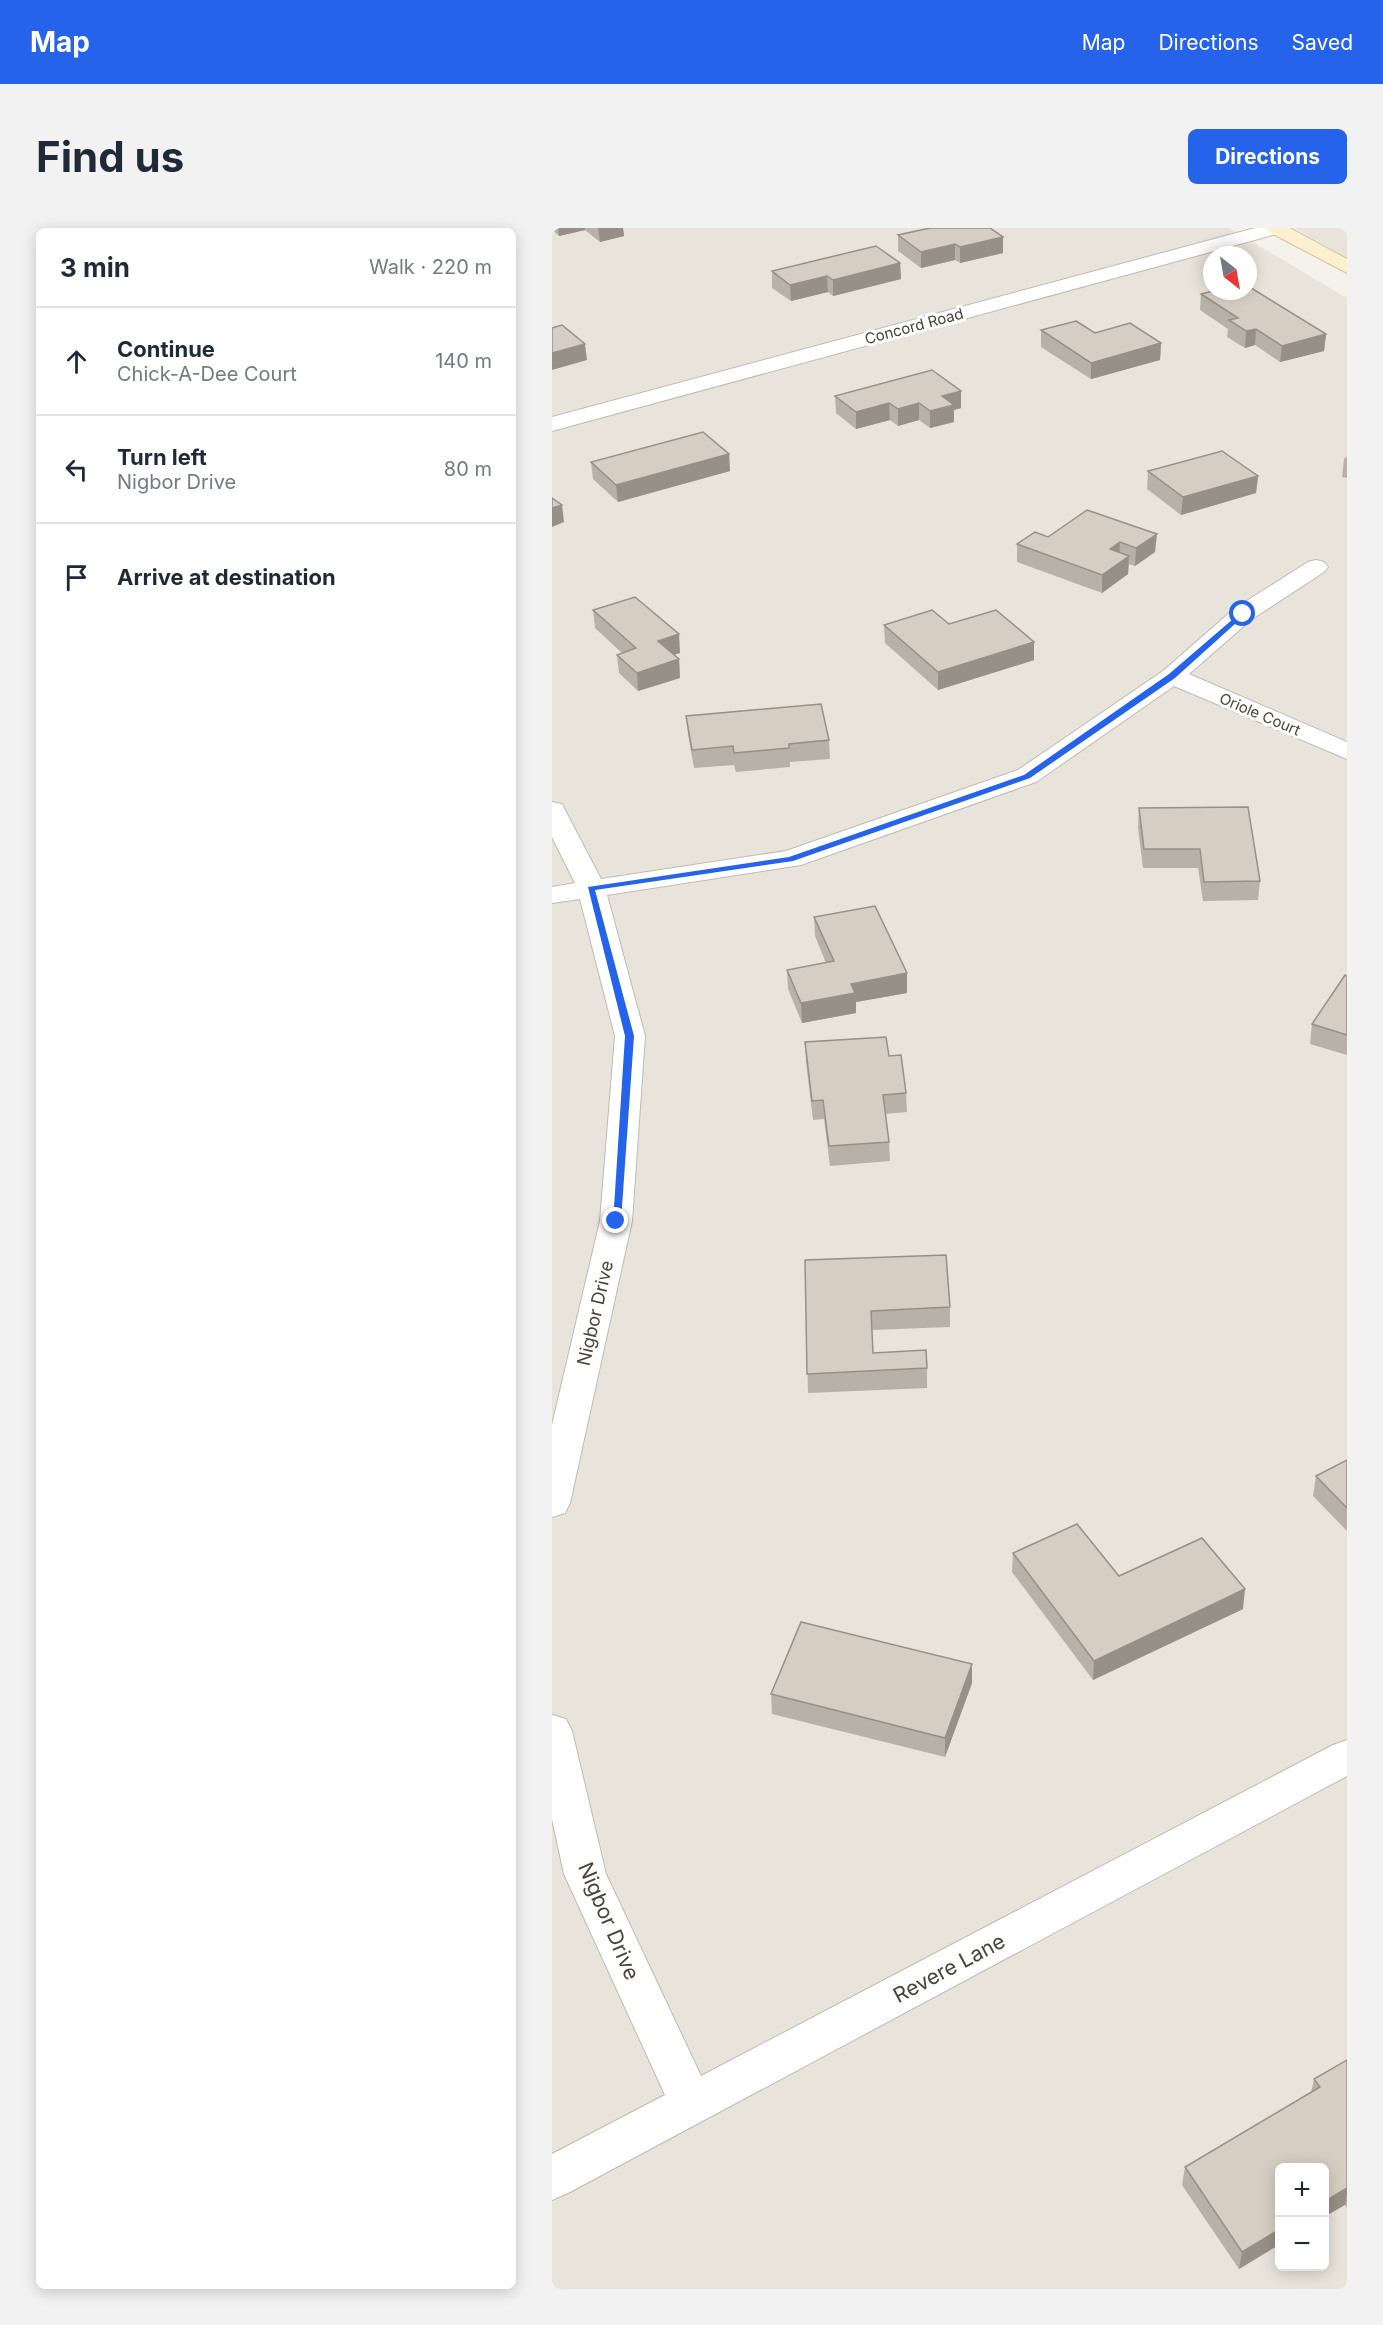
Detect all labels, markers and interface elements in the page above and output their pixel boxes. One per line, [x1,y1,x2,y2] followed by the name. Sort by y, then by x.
[30,25,90,59] text: Map
[1082,30,1125,55] text: Map
[1158,30,1259,55] text: Directions
[1292,30,1353,55] text: Saved
[1188,129,1347,184] button: Directions
[36,131,184,182] text: Find us
[1203,246,1257,300] north arrow
[60,252,130,283] text: 3 min
[369,255,492,279] text: Walk · 220 m
[863,304,965,348] street label: Concord Road
[117,336,215,362] text: Continue
[60,345,93,378] icon: ahead
[435,349,492,373] text: 140 m
[117,362,297,386] text: Chick-A-Dee Court
[117,444,207,470] text: Turn left
[60,453,93,486] icon: left
[444,457,492,481] text: 80 m
[117,470,236,494] text: Nigbor Drive
[60,561,93,594] icon: arrive
[117,564,336,590] text: Arrive at destination
[1229,600,1255,626] route start
[1217,688,1303,740] street label: Oriole Court
[602,1207,628,1233] route end
[573,1258,617,1368] street label: Nigbor Drive
[573,1859,645,1983] street label: Nigbor Drive
[889,1928,1009,2008] street label: Revere Lane
[1275,2163,1329,2271] map controls
[1275,2163,1329,2217] button: +
[1275,2217,1329,2271] button: −

